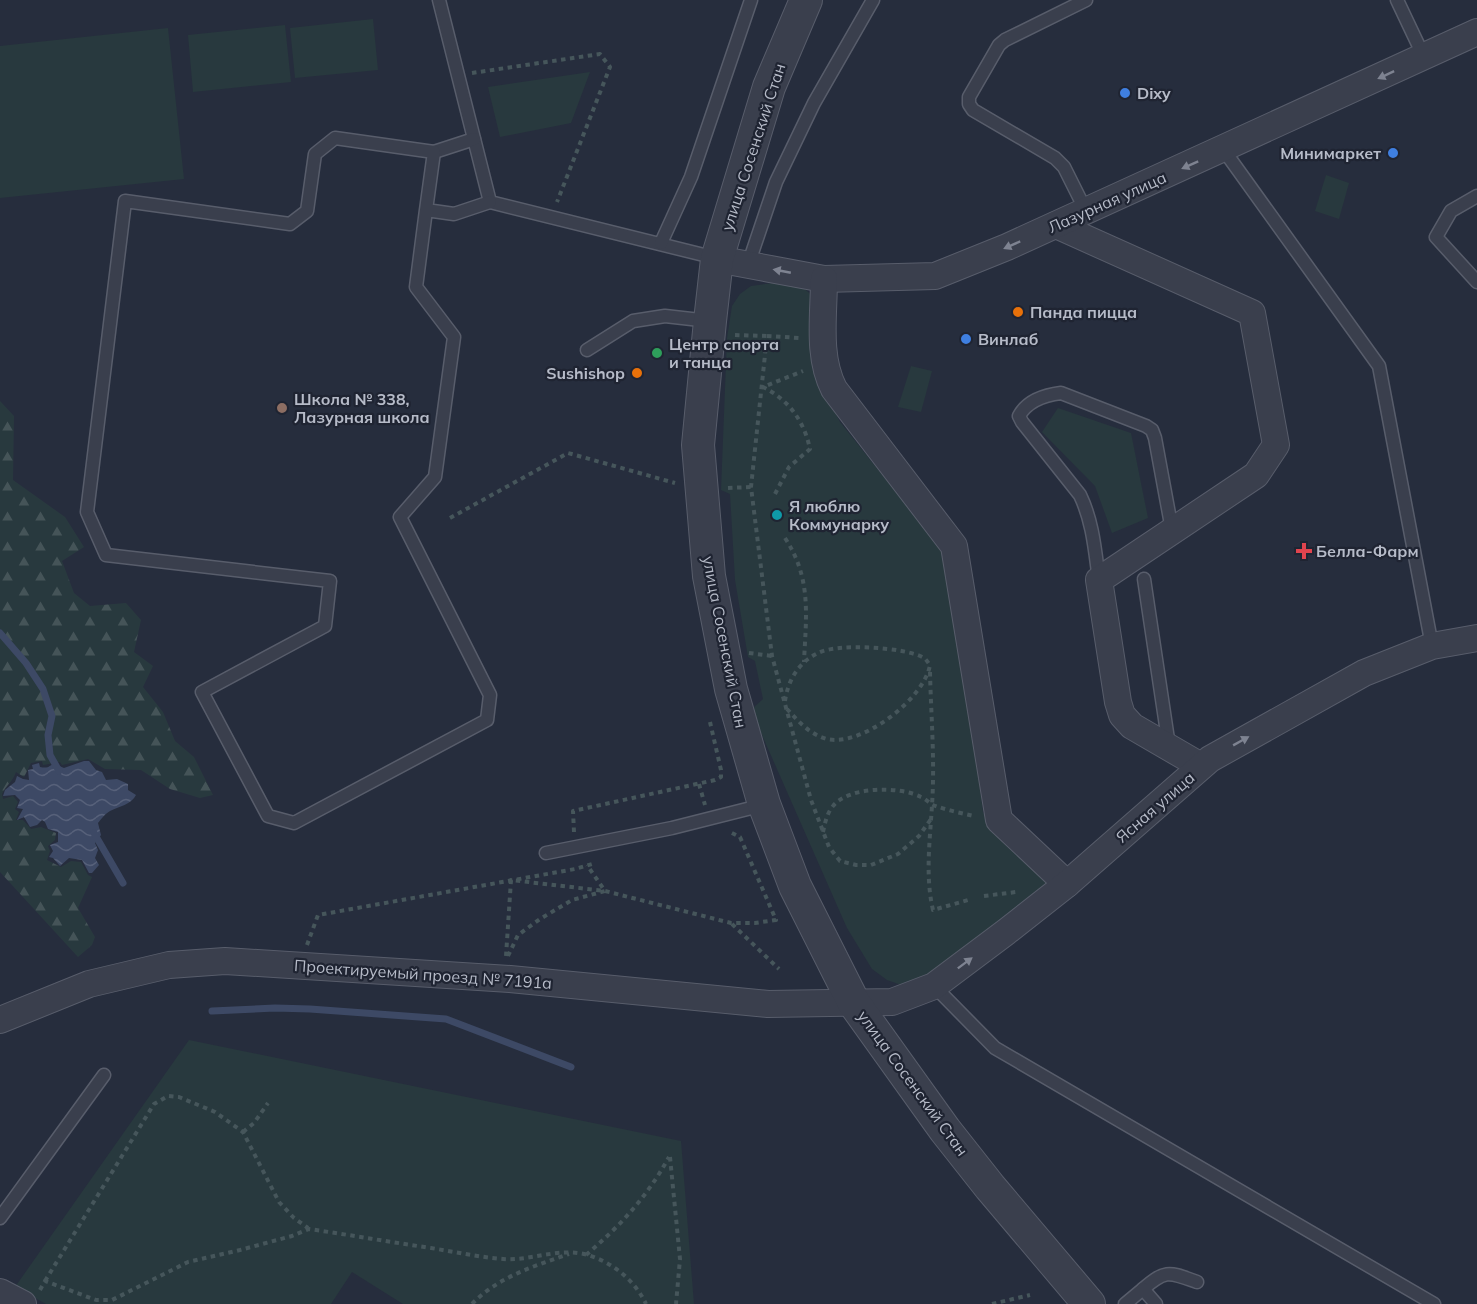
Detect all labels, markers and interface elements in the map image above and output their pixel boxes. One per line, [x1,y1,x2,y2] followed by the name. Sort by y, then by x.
[716,61,790,233] street label: улица Сосенский Стан
[1377,70,1394,79] one-way arrow
[1137,83,1171,103] place label: Dixy
[1118,86,1132,100] marker: Dixy
[1280,143,1381,163] place label: Минимаркет
[1386,146,1400,160] marker: Минимаркет
[1181,160,1198,169] one-way arrow
[1045,167,1169,237] street label: Лазурная улица
[1002,240,1020,250] one-way arrow
[772,266,791,275] one-way arrow
[1030,302,1137,322] place label: Панда пицца
[1011,305,1025,319] marker: Панда пицца
[978,329,1038,349] place label: Винлаб
[959,332,973,346] marker: Винлаб
[669,334,779,372] place label: Центр спорта и танца
[650,346,664,360] marker: Центр спорта и танца
[546,363,625,383] place label: Sushishop
[630,366,644,380] marker: Sushishop
[294,389,430,427] place label: Школа № 338, Лазурная школа
[275,401,289,415] marker: Школа № 338, Лазурная школа
[789,496,889,534] place label: Я люблю Коммунарку
[770,508,784,522] marker: Я люблю Коммунарку
[1316,541,1419,561] place label: Белла-Фарм
[1297,544,1311,558] marker: Белла-Фарм
[699,554,751,730] street label: улица Сосенский Стан
[1233,736,1250,746] one-way arrow
[1111,767,1199,847] street label: Ясная улица
[293,955,553,993] street label: Проектируемый проезд № 7191а
[957,958,972,970] one-way arrow
[854,1006,972,1160] street label: улица Сосенский Стан

